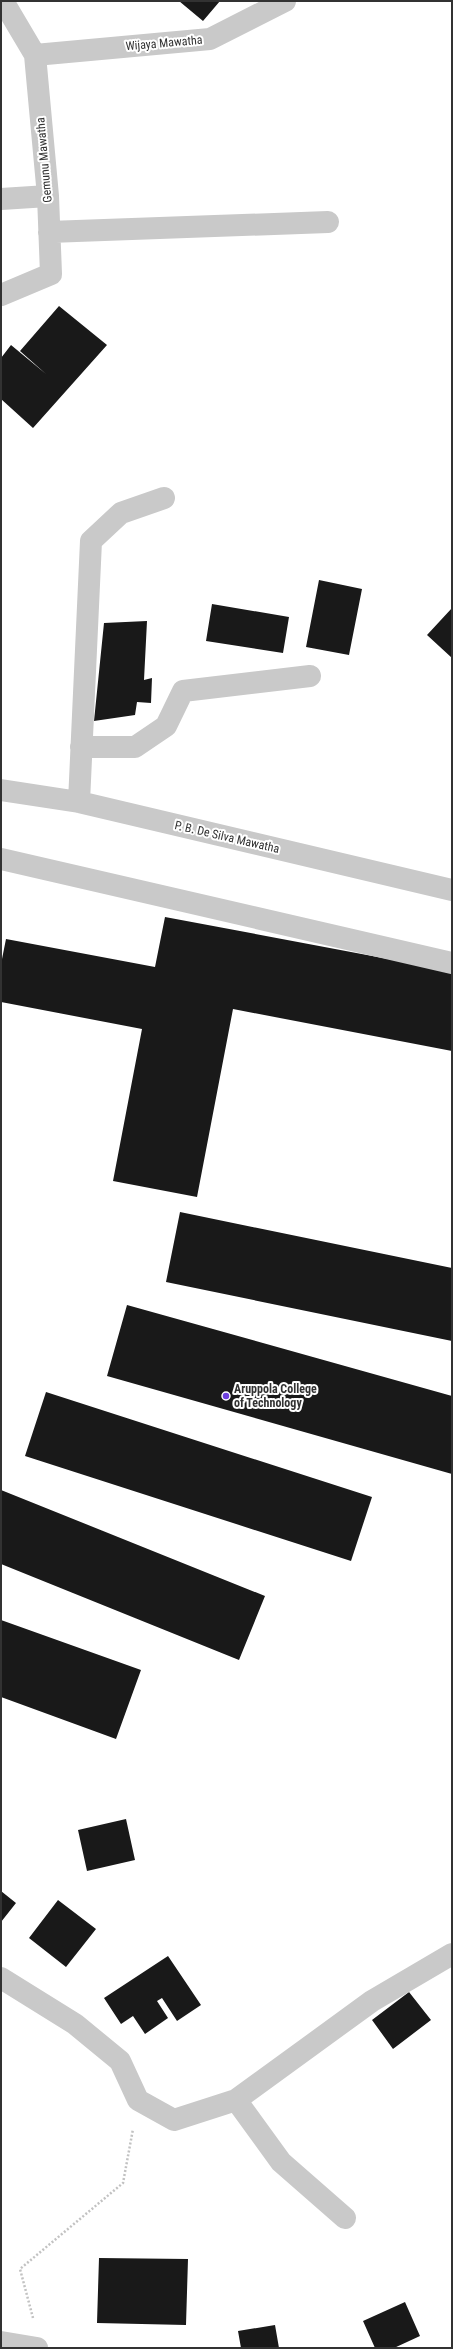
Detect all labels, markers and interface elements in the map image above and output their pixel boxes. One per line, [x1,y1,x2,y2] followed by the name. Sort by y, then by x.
[125,33,203,53] street label: Wijaya Mawatha
[33,117,55,203] street label: Gemunu Mawatha
[173,818,281,856] street label: P. B. De Silva Mawatha
[234,1382,317,1410] place label: Aruppola College of Technology
[221,1391,231,1401] marker: Aruppola College of Technology

